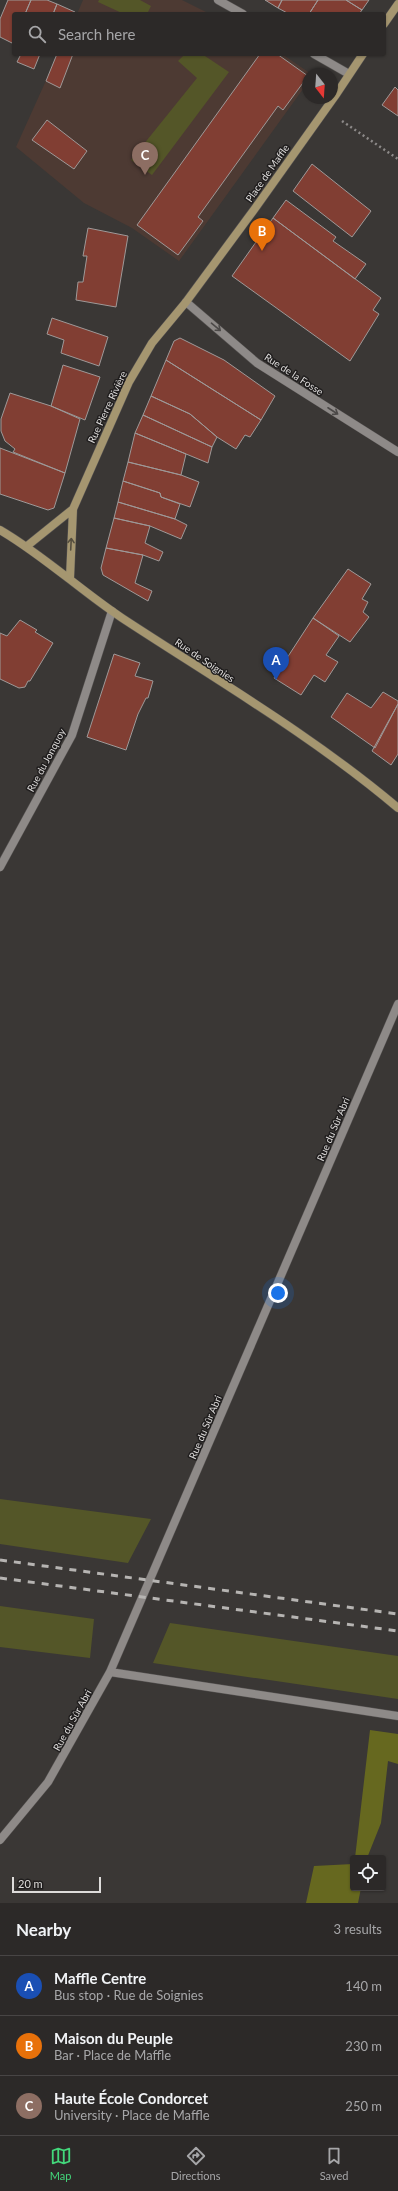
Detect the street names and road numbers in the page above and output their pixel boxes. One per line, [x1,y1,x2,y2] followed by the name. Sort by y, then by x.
[243,142,291,204] street label: Place de Maffle
[262,351,326,397] street label: Rue de la Fosse
[85,369,129,445] street label: Rue Pierre Rivière
[173,636,237,684] street label: Rue de Soignies
[24,726,68,794] street label: Rue du Jonquoy
[314,1095,352,1163] street label: Rue du Sûr Abri
[186,1393,224,1461] street label: Rue du Sûr Abri
[50,1687,94,1753] street label: Rue du Sûr Abri

